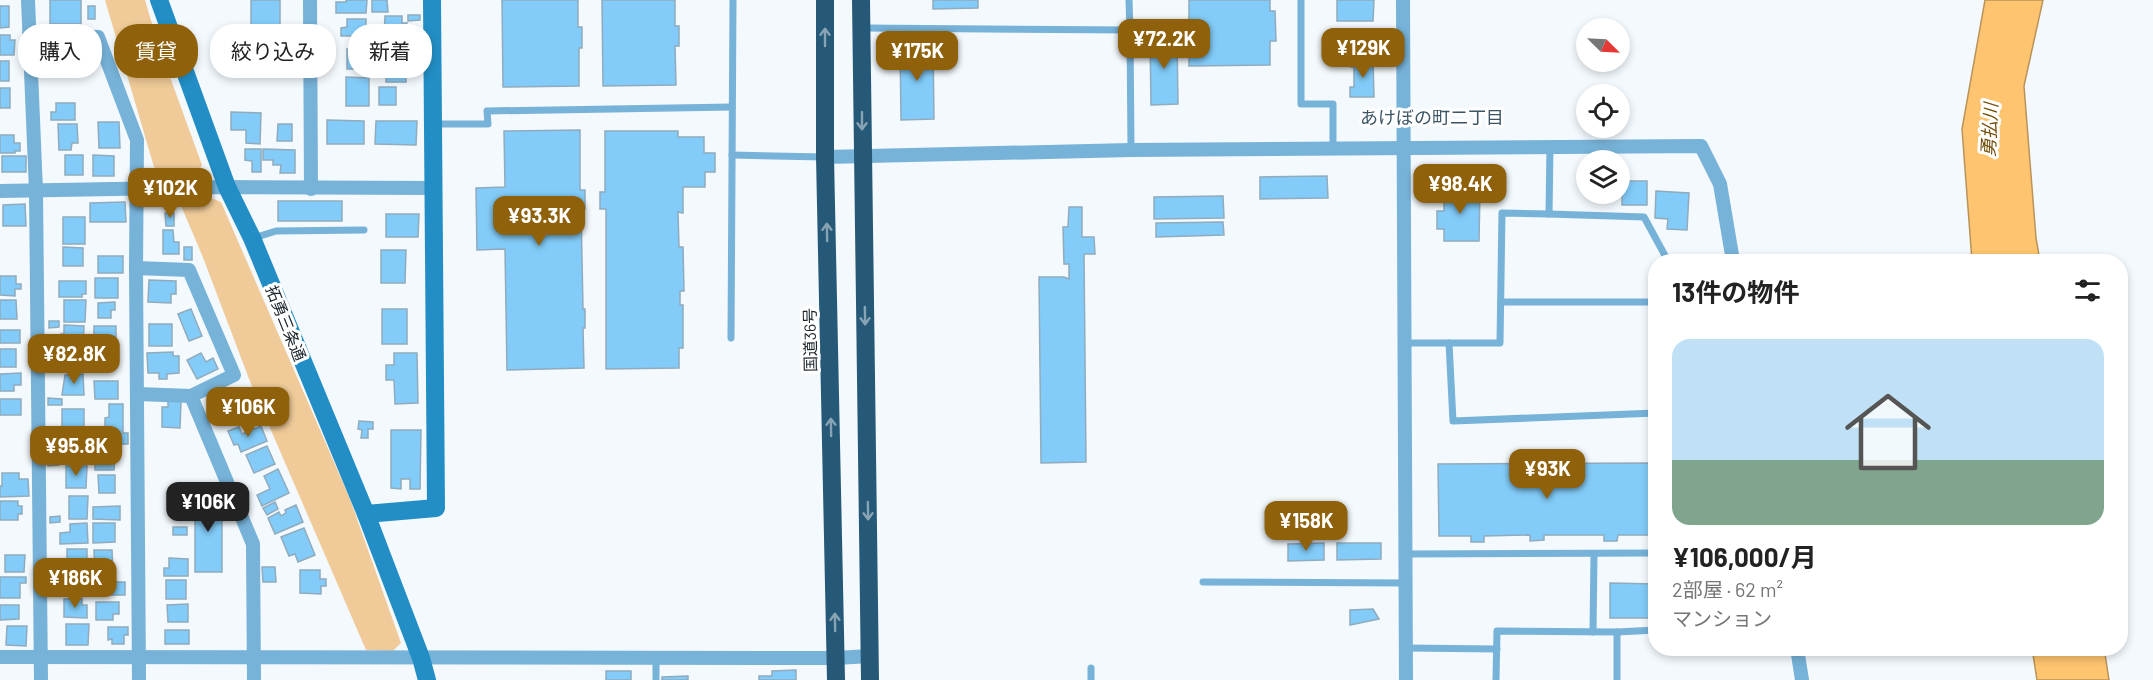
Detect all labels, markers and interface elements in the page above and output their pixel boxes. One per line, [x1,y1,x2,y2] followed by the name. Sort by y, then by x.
[1576,18,1630,72] north arrow
[1576,18,1630,204] map controls
[1115,19,1213,70] pin: ¥72.2K
[18,24,102,78] chip: 購入
[114,24,198,78] chip: 賃貸
[210,24,336,78] chip: 絞り込み
[348,24,432,78] chip: 新着
[1132,26,1196,50] text: ¥72.2K
[819,27,831,47] one-way arrow
[1321,28,1405,79] pin: ¥129K
[875,31,959,82] pin: ¥175K
[1335,35,1391,59] text: ¥129K
[890,38,944,62] text: ¥175K
[1576,84,1630,138] button: locate
[1977,100,2002,157] water label: 勇払川
[1360,106,1504,128] district label: あけぼの町二丁目
[856,111,868,131] one-way arrow
[1576,150,1630,204] button: layers
[1411,164,1509,215] pin: ¥98.4K
[128,168,212,219] pin: ¥102K
[1427,171,1493,195] text: ¥98.4K
[142,175,198,199] text: ¥102K
[490,196,588,247] pin: ¥93.3K
[507,203,571,227] text: ¥93.3K
[821,222,833,242] one-way arrow
[2071,274,2104,307] icon: filters
[1672,276,1799,307] text: 13件の物件
[263,282,310,363] street label: 拓勇三条通
[859,306,870,326] one-way arrow
[799,308,820,372] street label: 国道36号
[25,334,123,385] pin: ¥82.8K
[42,341,106,365] text: ¥82.8K
[1834,378,1942,486] icon: home
[206,387,290,438] pin: ¥106K
[220,394,276,418] text: ¥106K
[825,417,837,437] one-way arrow
[27,426,125,477] pin: ¥95.8K
[44,433,108,457] text: ¥95.8K
[1511,449,1583,500] pin: ¥93K
[1523,456,1571,480] text: ¥93K
[166,482,250,533] pin: ¥106K
[180,489,236,513] text: ¥106K
[862,501,873,521] one-way arrow
[1264,501,1348,552] pin: ¥158K
[1279,508,1333,532] text: ¥158K
[1672,541,1817,572] text: ¥106,000/月
[33,558,117,609] pin: ¥186K
[48,565,102,589] text: ¥186K
[1672,577,1783,601] text: 2部屋 · 62 m²
[1672,606,1772,630] text: マンション
[829,612,841,632] one-way arrow

